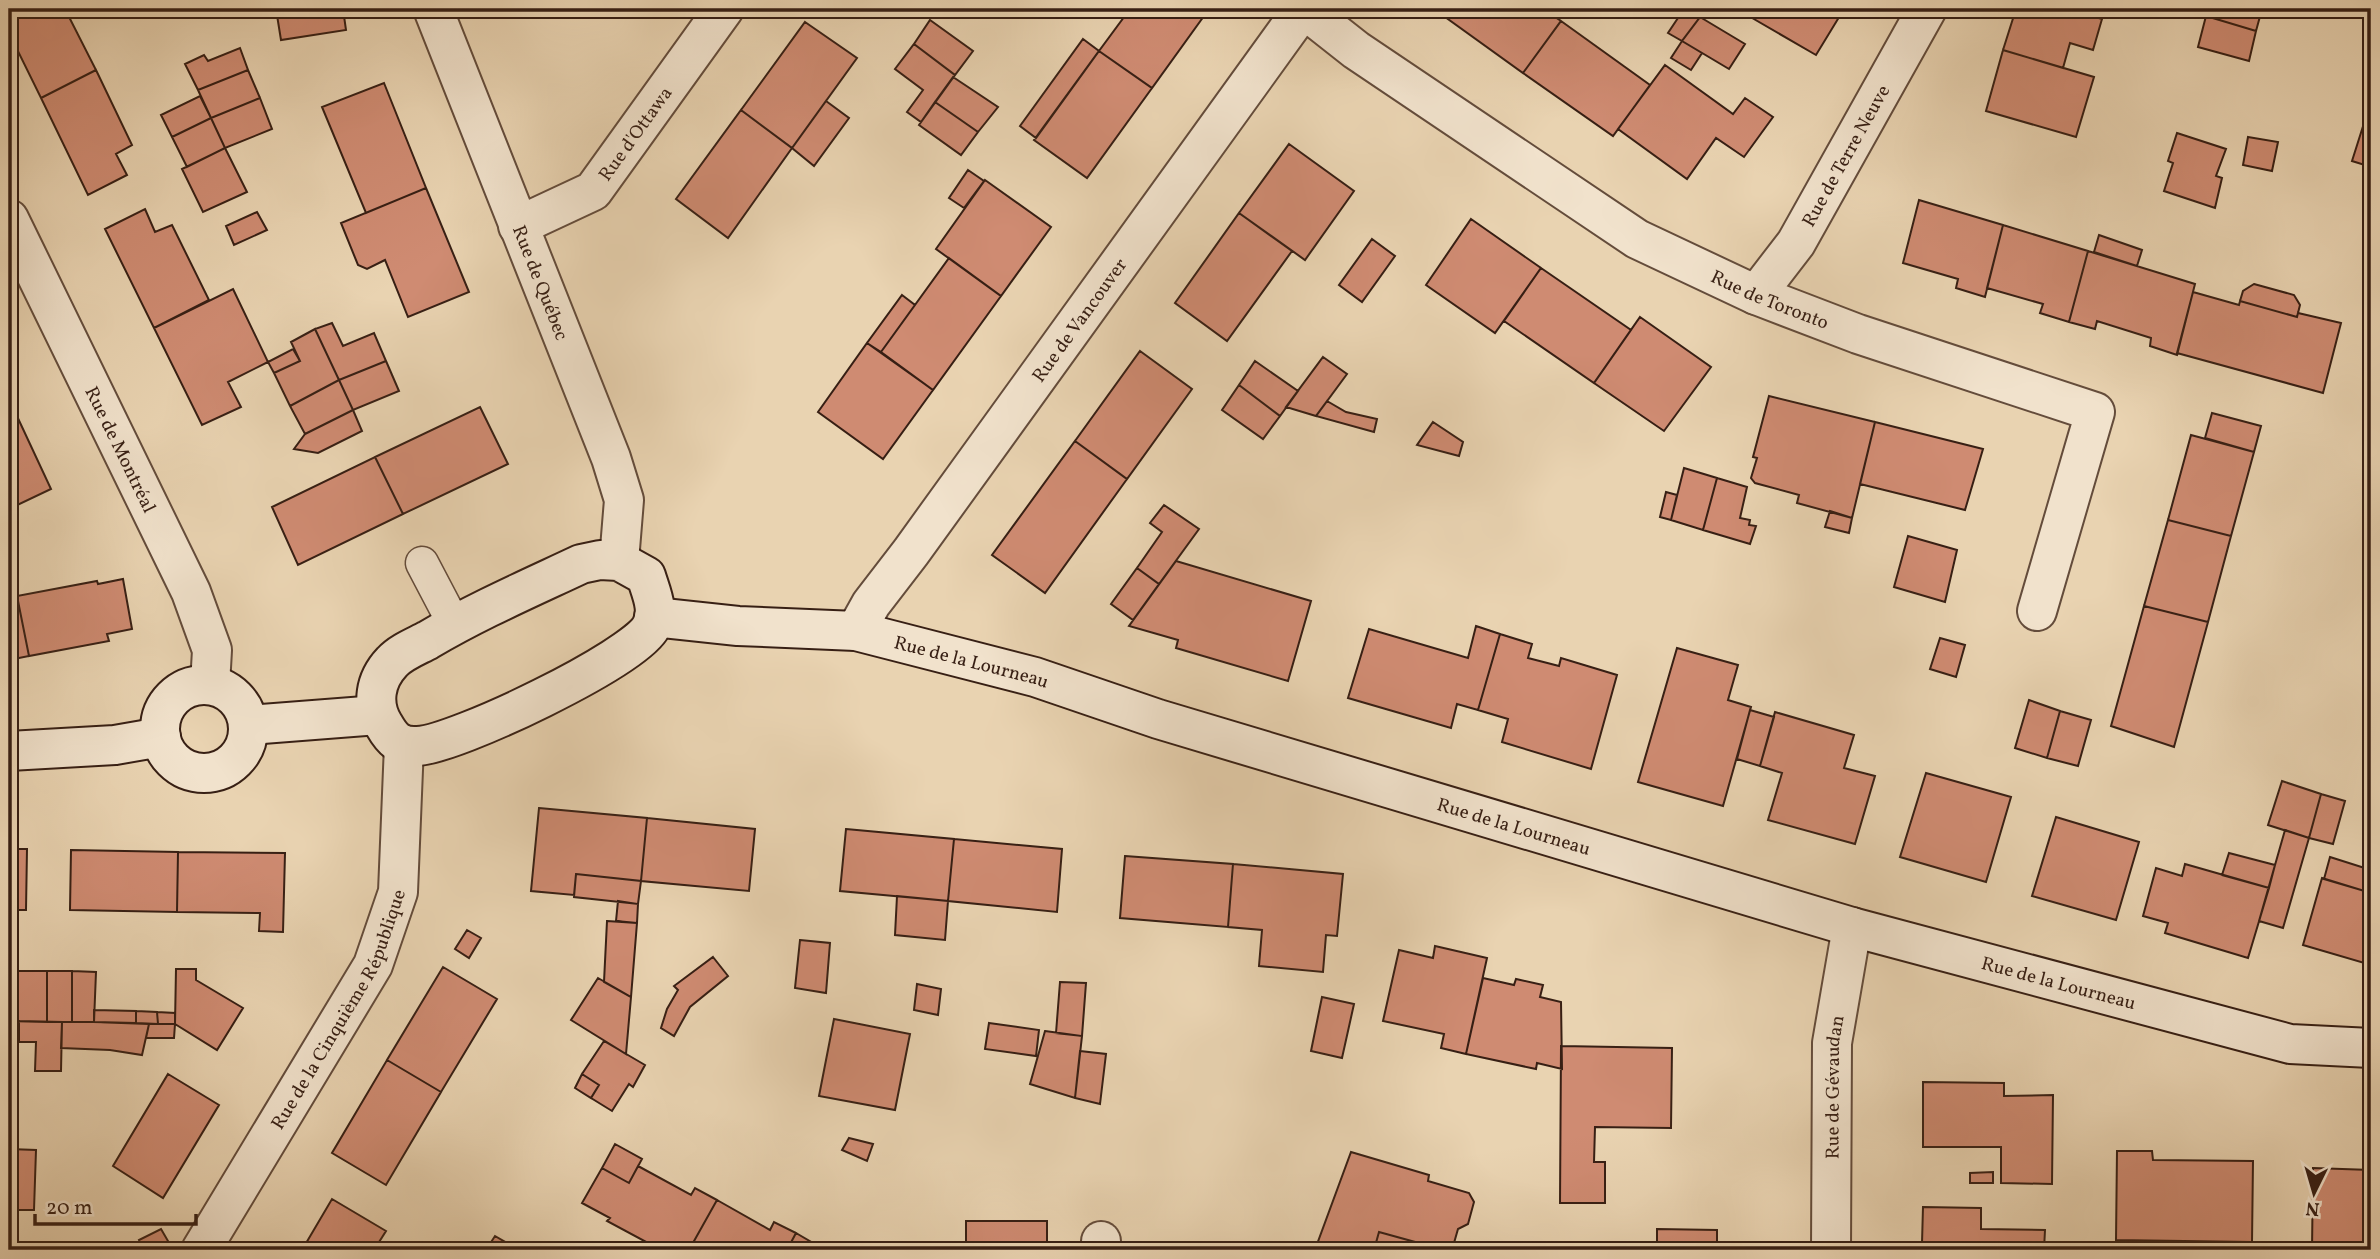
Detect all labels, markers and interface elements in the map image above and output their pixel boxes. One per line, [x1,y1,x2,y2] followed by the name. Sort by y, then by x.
[1797,81,1897,232] street label: Rue de Terre Neuve
[593,82,679,187] street label: Rue d'Ottawa
[505,222,574,344] street label: Rue de Québec
[1027,254,1134,388] street label: Rue de Vancouver
[1706,265,1832,337] street label: Rue de Toronto
[78,382,161,518] street label: Rue de Montréal
[891,630,1052,696] street label: Rue de la Lourneau
[1433,792,1593,863] street label: Rue de la Lourneau
[266,886,413,1135] street label: Rue de la Cinquième République
[1978,951,2139,1017] street label: Rue de la Lourneau
[1820,1013,1852,1159] street label: Rue de Gévaudan
[2278,1158,2348,1228] north arrow
[35,1182,196,1226] scale bar
[46,1194,92,1223] text: 20 m
[2304,1194,2321,1221] text: N

